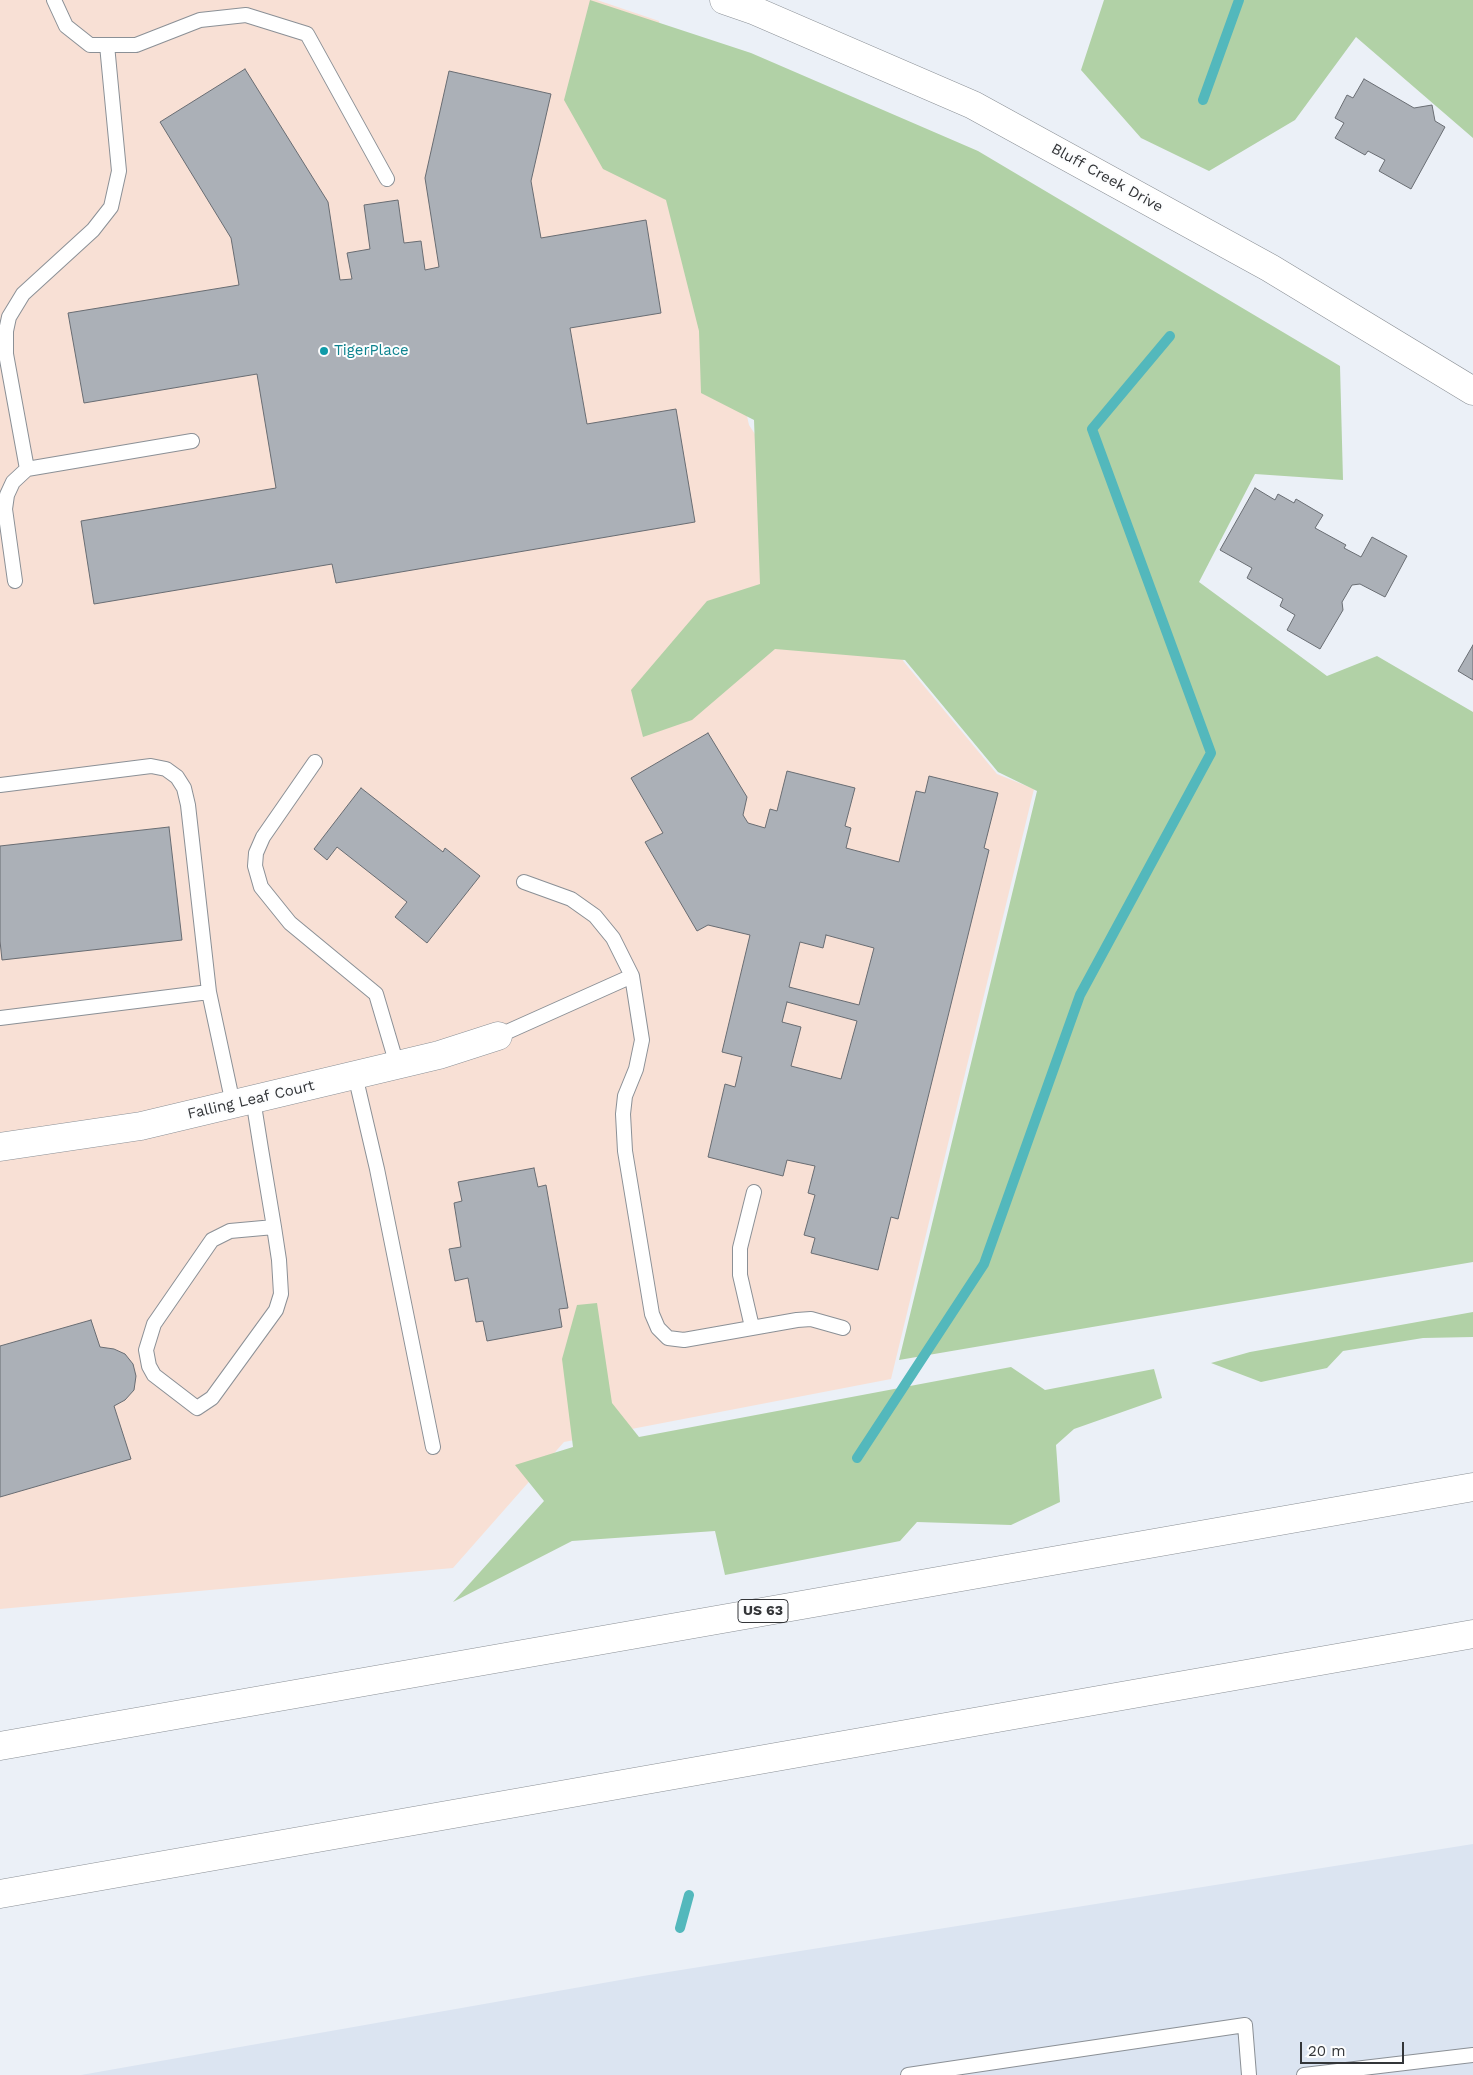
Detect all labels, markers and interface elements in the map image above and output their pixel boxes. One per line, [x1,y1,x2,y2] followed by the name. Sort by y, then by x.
[1048,140,1166,216] street label: Bluff Creek Drive
[334,342,409,360] place label: TigerPlace
[318,345,330,357] marker: TigerPlace
[186,1077,316,1123] street label: Falling Leaf Court
[738,1600,788,1622] road number: US 63
[1303,2032,1407,2064] scale bar
[1308,2042,1346,2060] text: 20 m

